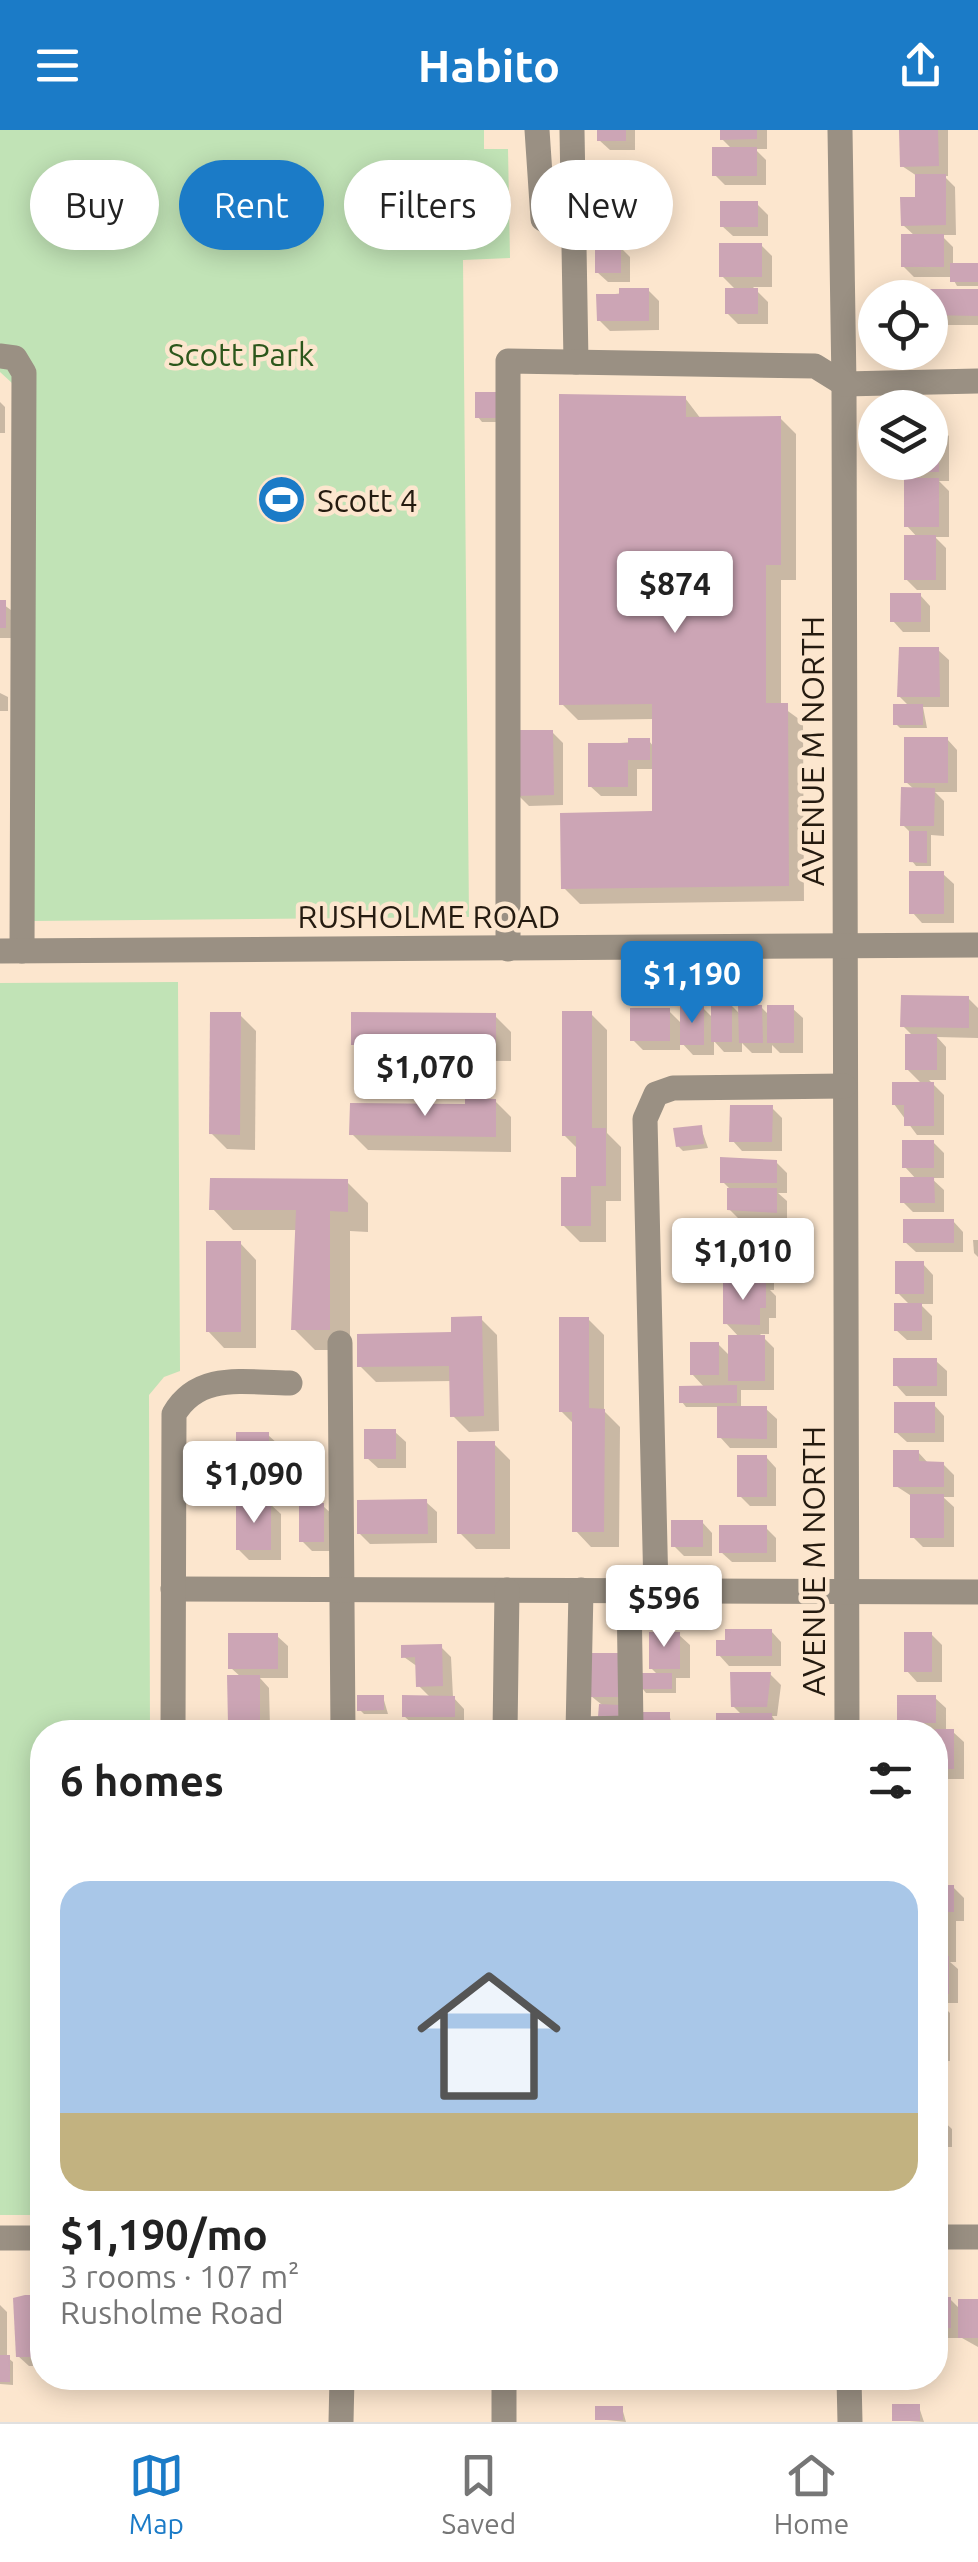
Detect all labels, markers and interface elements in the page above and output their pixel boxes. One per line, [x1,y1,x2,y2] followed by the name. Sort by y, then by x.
[30,38,85,93] icon: menu
[893,38,948,93] icon: share
[418,40,560,91] text: Habito
[30,160,159,250] chip: Buy
[179,160,324,250] chip: Rent
[344,160,511,250] chip: Filters
[531,160,673,250] chip: New
[858,280,948,480] map controls
[858,280,948,370] button: locate
[168,336,314,372] park label: Scott Park
[858,390,948,480] button: layers
[256,474,308,526] sports icon: Scott 4
[317,482,418,518] place label: Scott 4
[616,551,734,636] pin: $874
[639,565,711,601] text: $874
[794,616,830,886] street label: AVENUE M NORTH
[298,898,560,934] street label: RUSHOLME ROAD
[611,941,773,1026] pin: $1,190
[643,955,741,991] text: $1,190
[344,1034,506,1119] pin: $1,070
[376,1048,474,1084] text: $1,070
[662,1218,824,1303] pin: $1,010
[694,1232,792,1268] text: $1,010
[795,1426,831,1696] street label: AVENUE M NORTH
[173,1441,335,1526] pin: $1,090
[205,1455,303,1491] text: $1,090
[605,1565,723,1650] pin: $596
[628,1579,700,1615] text: $596
[863,1753,918,1808] icon: filters
[60,1757,224,1804] text: 6 homes
[399,1946,579,2126] icon: home
[60,2211,268,2258] text: $1,190/mo
[60,2258,300,2294] text: 3 rooms · 107 m²
[60,2294,284,2330] text: Rusholme Road
[129,2448,184,2539] tab: Map
[442,2448,516,2539] tab: Saved
[774,2448,849,2539] tab: Home

